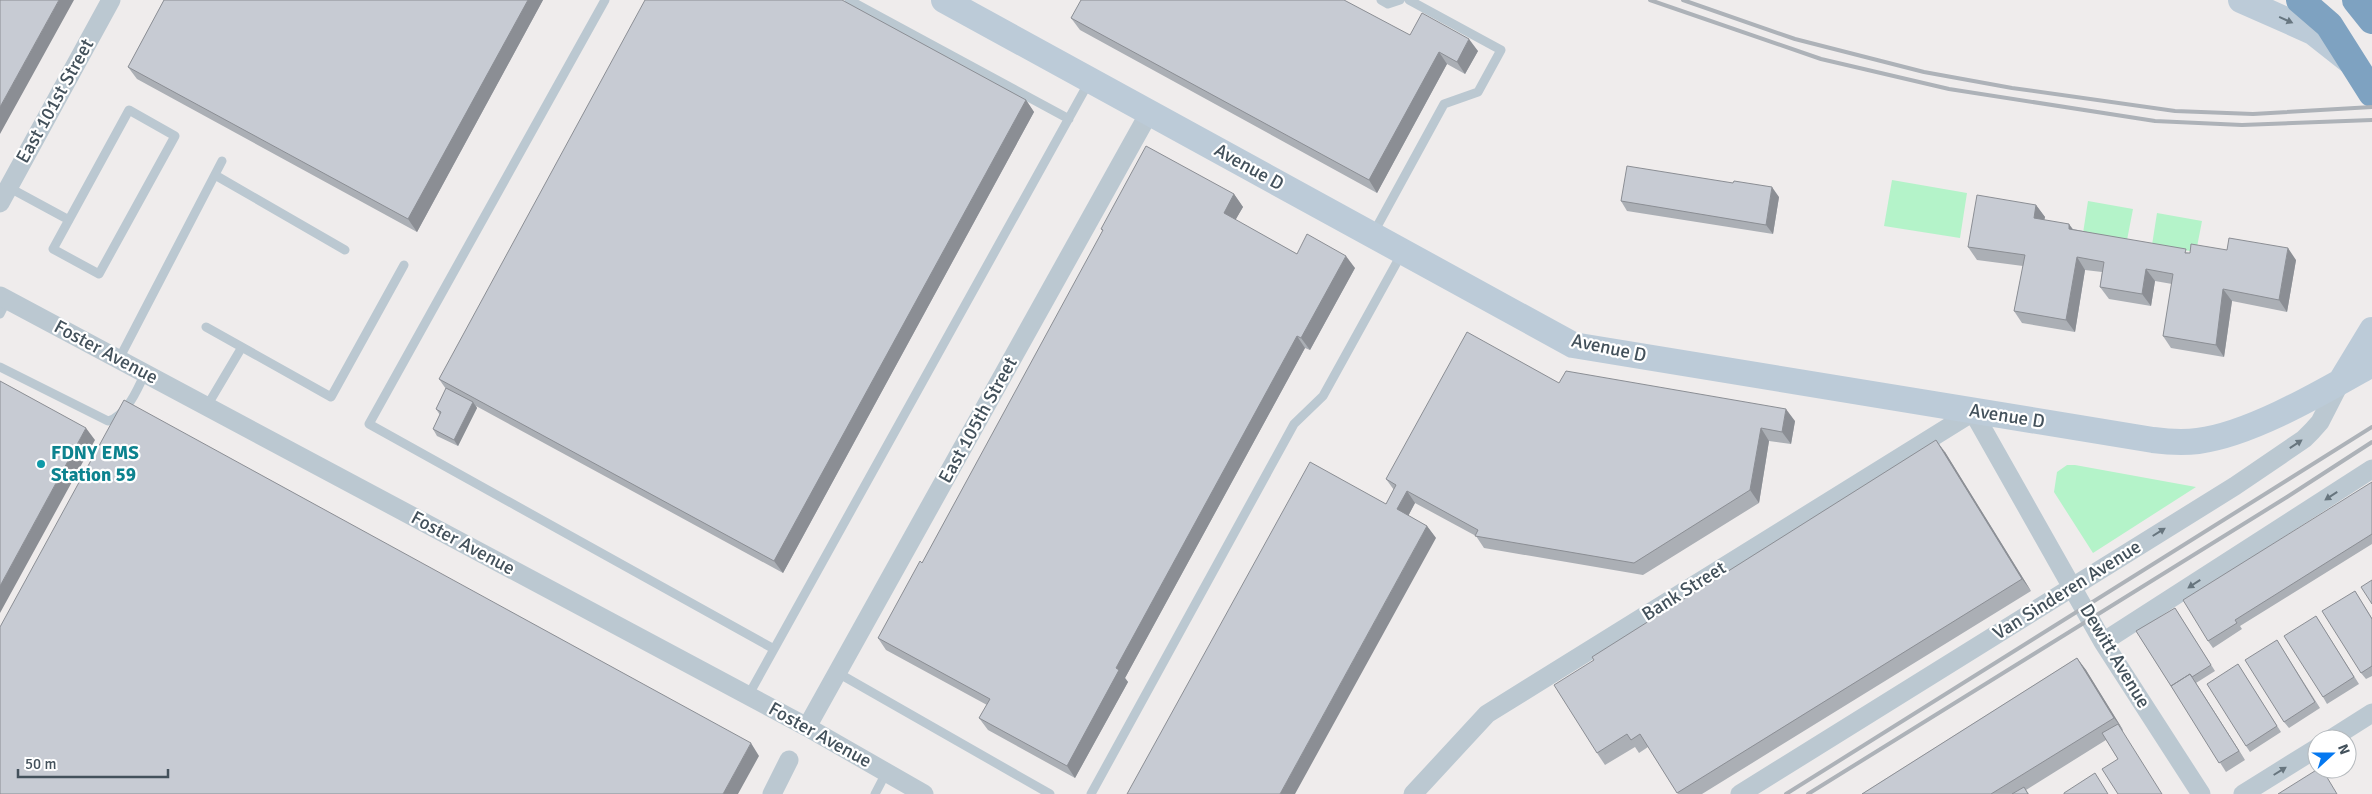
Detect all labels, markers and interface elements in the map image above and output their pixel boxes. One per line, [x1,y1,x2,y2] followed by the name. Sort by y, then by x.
[2279,16,2293,24] one-way arrow
[11,34,99,168] street label: East 101st Street
[1210,138,1288,196] street label: Avenue D
[50,315,162,389] street label: Foster Avenue
[1569,328,1649,368] street label: Avenue D
[933,352,1023,487] street label: East 105th Street
[1968,398,2046,434] street label: Avenue D
[2289,440,2303,449] one-way arrow
[51,441,139,487] place label: FDNY EMS Station 59
[35,458,47,470] marker: FDNY EMS Station 59
[2324,491,2338,500] one-way arrow
[407,506,519,580] street label: Foster Avenue
[2153,528,2166,537] one-way arrow
[1989,535,2145,645] street label: Van Sinderen Avenue
[1637,556,1731,626] street label: Bank Street
[2188,579,2201,588] one-way arrow
[2074,599,2156,713] street label: Dewitt Avenue
[764,697,876,773] street label: Foster Avenue
[2307,729,2357,779] north arrow
[2334,742,2353,757] text: N
[18,746,168,778] scale bar
[25,755,56,773] text: 50 m
[2274,766,2287,775] one-way arrow

